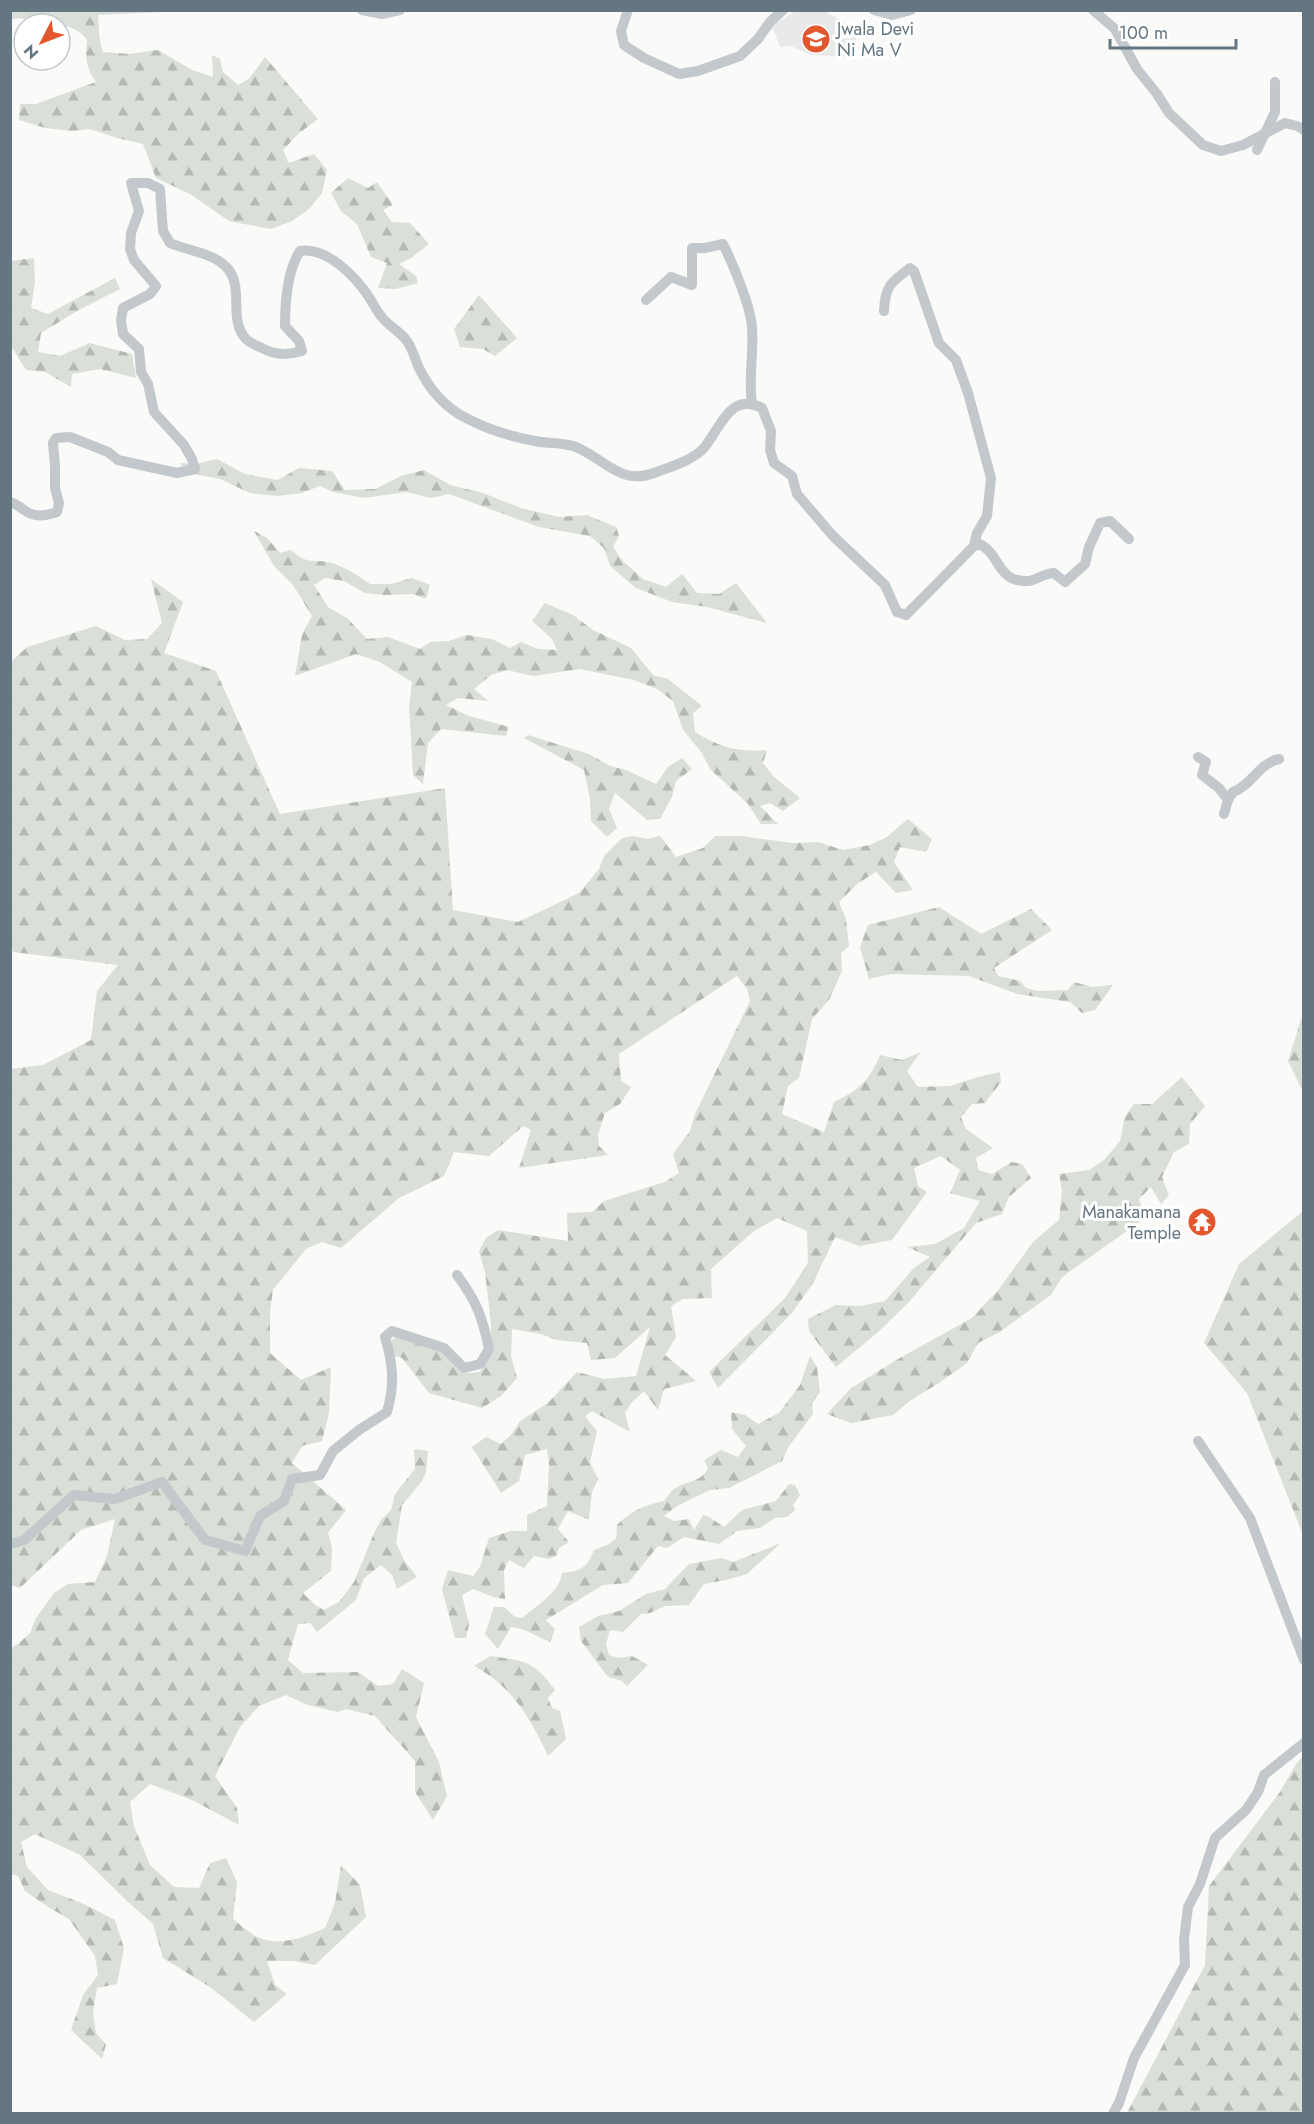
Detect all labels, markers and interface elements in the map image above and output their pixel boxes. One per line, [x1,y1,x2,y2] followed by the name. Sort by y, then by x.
[12,12,72,72] north arrow
[1110,12,1236,50] scale bar
[835,16,914,63] place label: Jwala Devi Ni Ma V
[1119,20,1168,46] text: 100 m
[800,23,832,55] school or university icon: Jwala Devi Ni Ma V
[18,39,44,64] text: N
[1082,1199,1181,1246] place label: Manakamana Temple
[1186,1206,1218,1238] temple icon: Manakamana Temple

